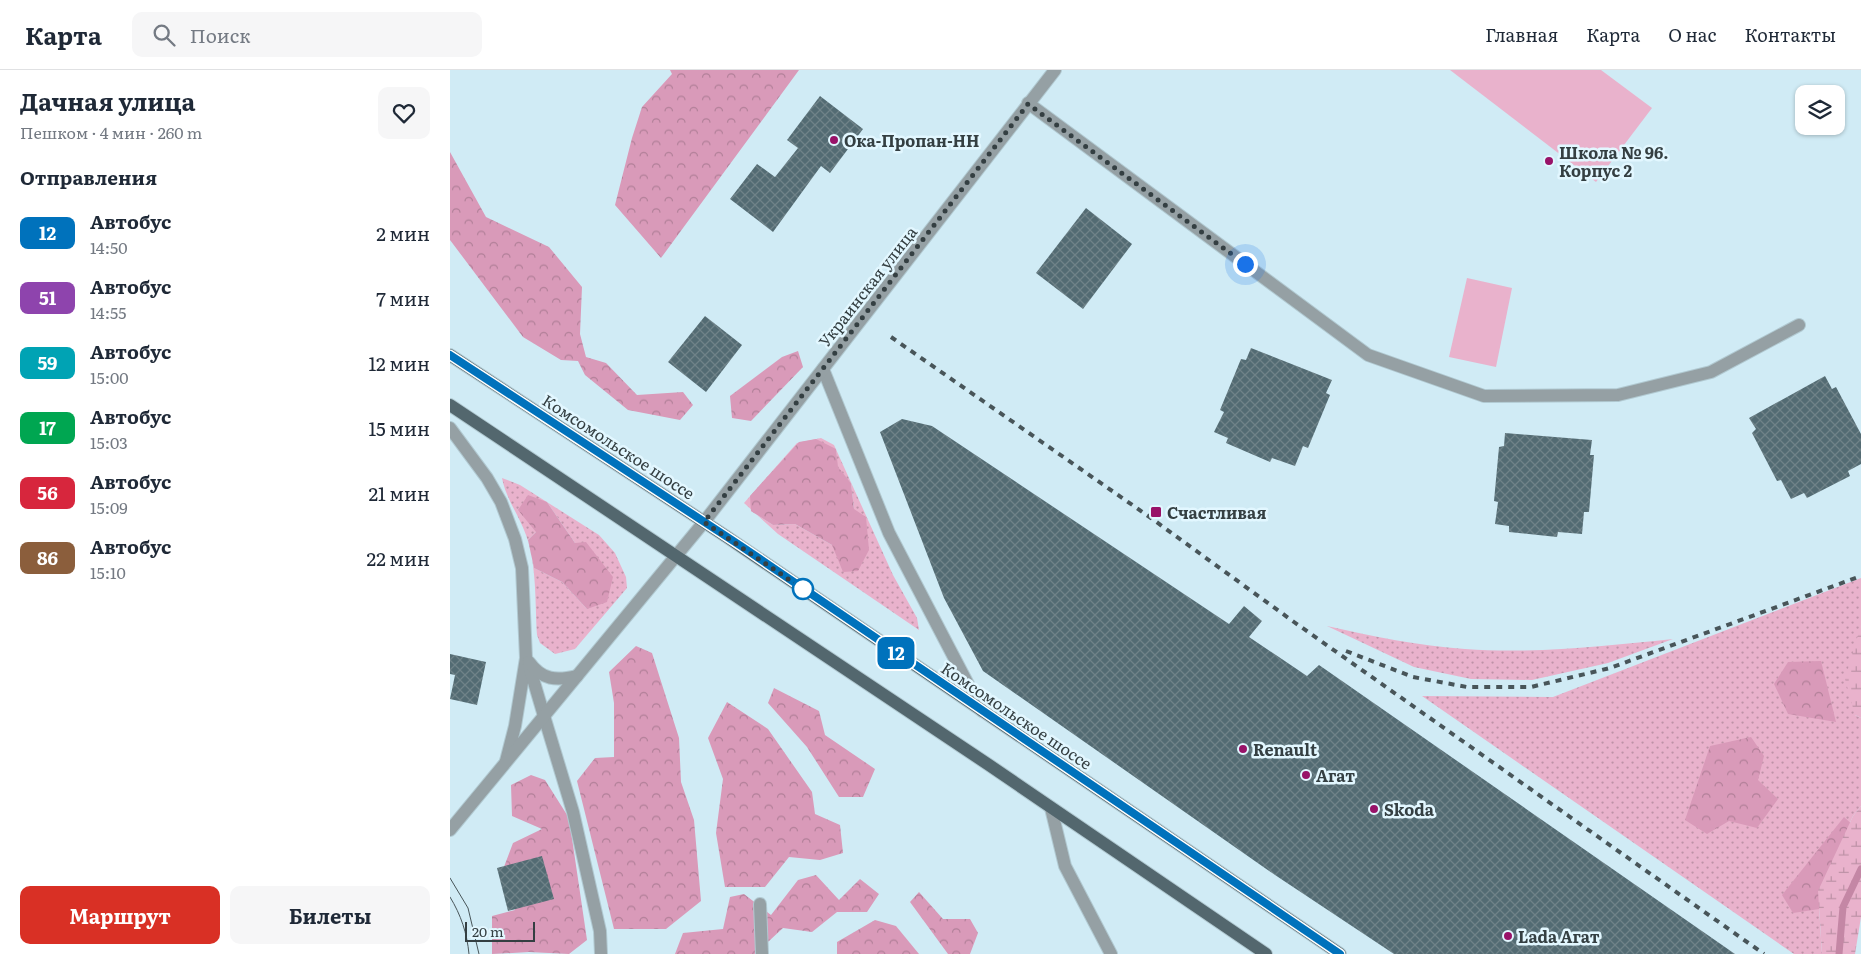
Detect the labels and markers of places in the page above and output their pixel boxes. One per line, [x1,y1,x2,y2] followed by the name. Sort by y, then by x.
[844,128,979,152] place label: Ока-Пропан-НН
[828,134,840,146] marker: Ока-Пропан-НН
[1559,140,1669,182] place label: Школа № 96. Корпус 2
[1543,155,1555,167] marker: Школа № 96. Корпус 2
[1167,500,1266,524] place label: Счастливая
[1149,505,1163,519] marker: Счастливая
[792,578,814,600] unlabelled marker
[1253,737,1317,761] place label: Renault
[1237,743,1249,755] marker: Renault
[1316,763,1355,787] place label: Агат
[1300,769,1312,781] marker: Агат
[1384,797,1435,821] place label: Skoda
[1368,803,1380,815] marker: Skoda
[1518,924,1600,948] place label: Lada Агат
[1502,930,1514,942] marker: Lada Агат

